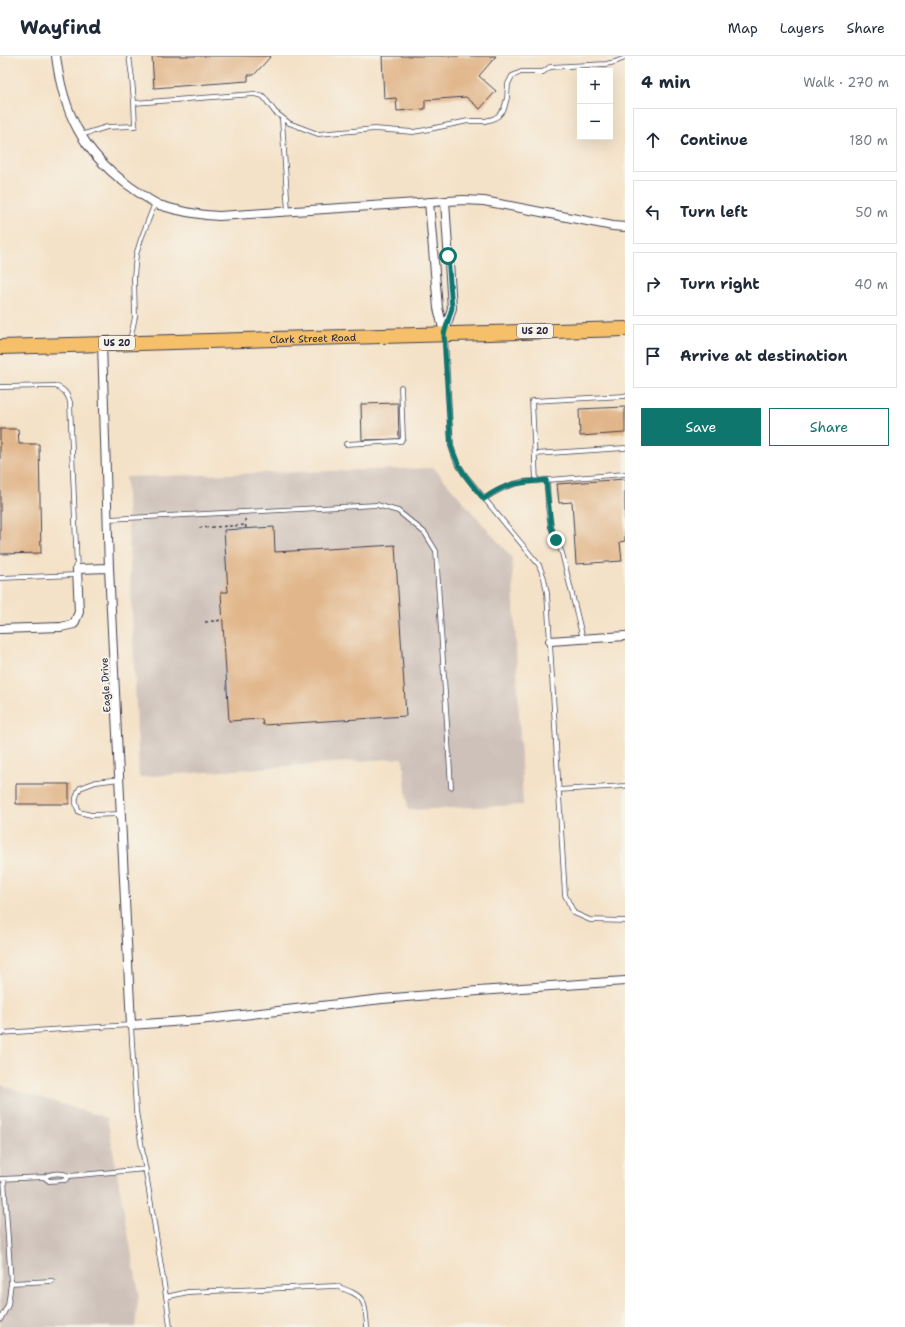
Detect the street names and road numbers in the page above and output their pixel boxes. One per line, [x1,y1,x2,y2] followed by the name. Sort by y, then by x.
[517,324,553,338] road number: US 20
[269,331,357,346] street label: Clark Street Road
[99,336,135,350] road number: US 20
[98,657,113,713] street label: Eagle Drive

